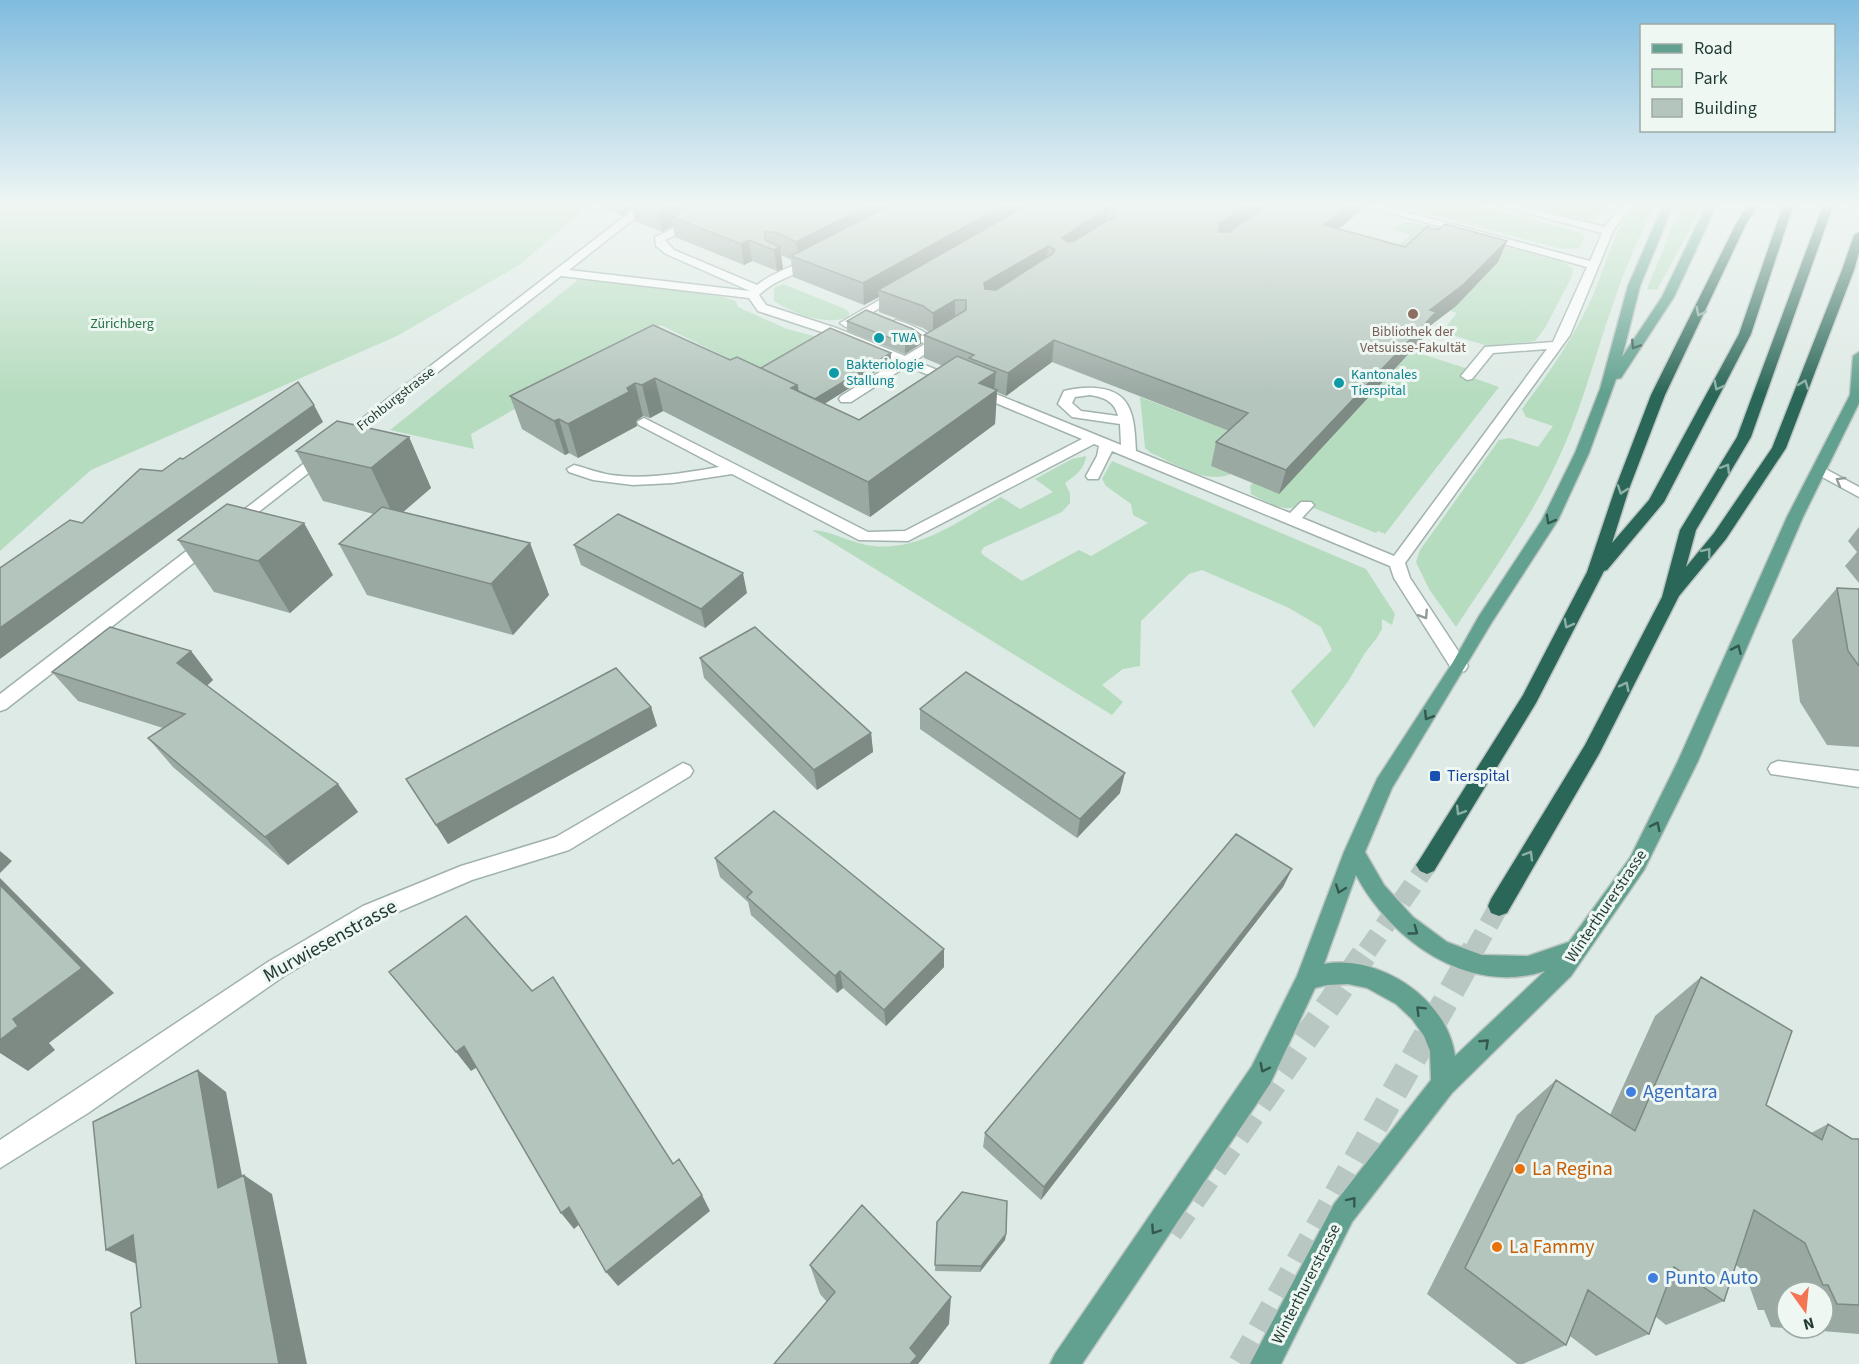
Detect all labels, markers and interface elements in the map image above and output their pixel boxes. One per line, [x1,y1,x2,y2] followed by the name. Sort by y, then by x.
[1640,24,1835,132] legend
[1694,36,1733,61] text: Road
[1694,66,1728,91] text: Park
[1694,96,1757,121] text: Building
[1696,305,1707,316] one-way arrow
[1406,307,1420,321] marker: Bibliothek der Vetsuisse-Fakultät
[90,314,154,334] park label: Zürichberg
[1360,322,1466,358] place label: Bibliothek der Vetsuisse-Fakultät
[891,328,918,348] place label: TWA
[872,331,886,345] marker: TWA
[1631,339,1643,349] one-way arrow
[846,355,924,391] place label: Bakteriologie Stallung
[353,362,439,436] street label: Frohburgstrasse
[1351,365,1417,401] place label: Kantonales Tierspital
[827,366,841,380] marker: Bakteriologie Stallung
[1332,376,1346,390] marker: Kantonales Tierspital
[1714,380,1725,390] one-way arrow
[1797,380,1809,391] one-way arrow
[1718,464,1730,474] one-way arrow
[1835,477,1846,489] one-way arrow
[1616,484,1629,495] one-way arrow
[1546,514,1557,524] one-way arrow
[1700,548,1711,559] one-way arrow
[1417,609,1429,619] one-way arrow
[1564,618,1575,628] one-way arrow
[1730,644,1742,655] one-way arrow
[1617,681,1629,692] one-way arrow
[1424,709,1435,720] one-way arrow
[1447,765,1510,787] place label: Tierspital
[1428,769,1442,783] marker: Tierspital
[1455,805,1467,815] one-way arrow
[1649,821,1660,832] one-way arrow
[1560,845,1652,967] street label: Winterthurerstrasse
[1522,851,1533,862] one-way arrow
[1335,883,1347,894] one-way arrow
[258,893,402,989] street label: Murwiesenstrasse
[1407,924,1418,935] one-way arrow
[1417,1007,1428,1018] one-way arrow
[1478,1040,1489,1051] one-way arrow
[1259,1062,1271,1073] one-way arrow
[1643,1078,1718,1106] place label: Agentara
[1624,1085,1638,1099] marker: Agentara
[1532,1155,1613,1183] place label: La Regina
[1513,1162,1527,1176] marker: La Regina
[1344,1197,1355,1208] one-way arrow
[1266,1220,1346,1348] street label: Winterthurerstrasse
[1152,1224,1163,1235] one-way arrow
[1509,1233,1595,1261] place label: La Fammy
[1490,1240,1504,1254] marker: La Fammy
[1665,1264,1758,1292] place label: Punto Auto
[1646,1271,1660,1285] marker: Punto Auto
[1775,1280,1835,1340] north arrow
[1801,1312,1817,1336] text: N

